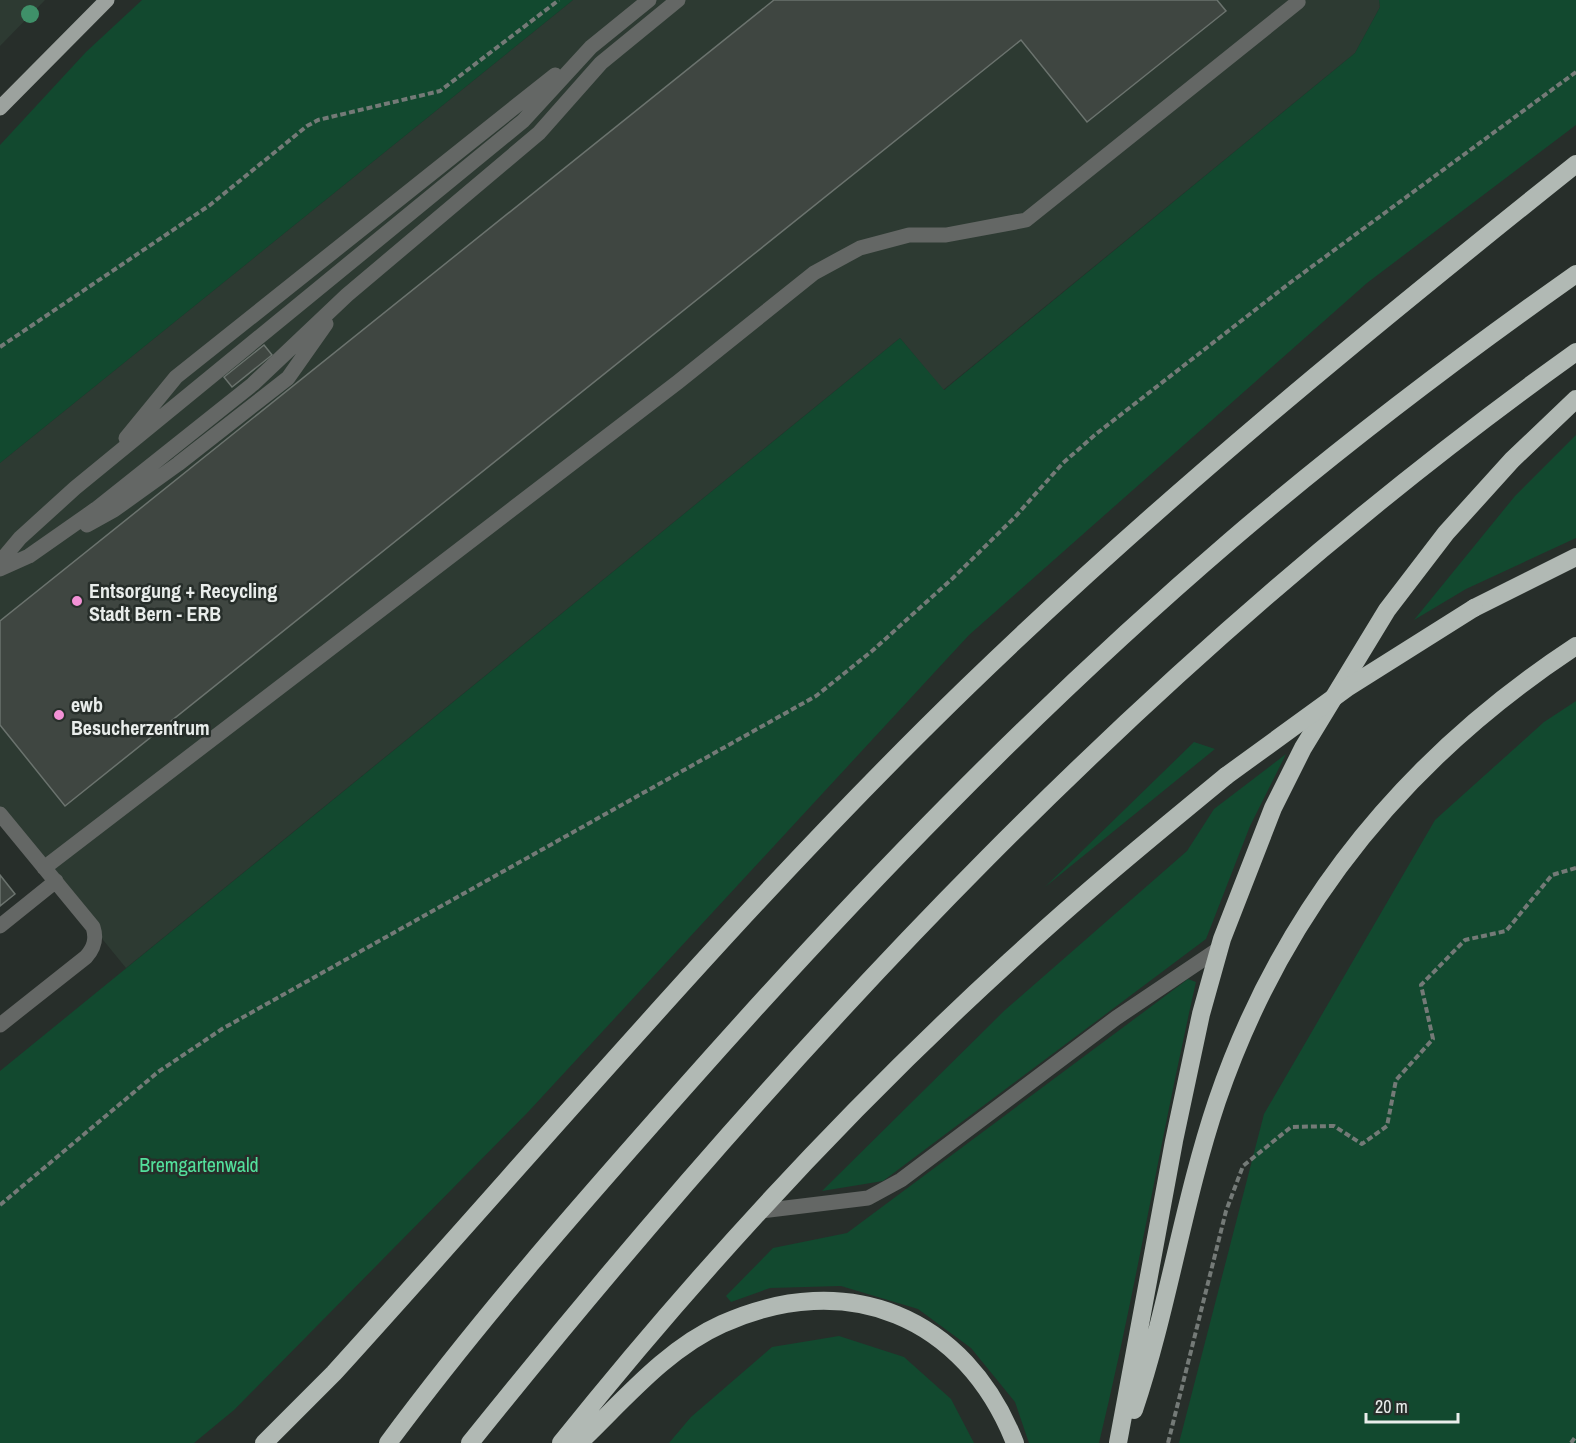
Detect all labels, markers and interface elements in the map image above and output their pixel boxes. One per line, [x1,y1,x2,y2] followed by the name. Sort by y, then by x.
[89,577,277,627] place label: Entsorgung + Recycling Stadt Bern - ERB
[70,594,84,608] marker: Entsorgung + Recycling Stadt Bern - ERB
[71,691,210,741] place label: ewb Besucherzentrum
[52,708,66,722] marker: ewb Besucherzentrum
[139,1151,259,1178] park label: Bremgartenwald
[1366,1386,1458,1424] scale bar
[1375,1394,1408,1419] text: 20 m

